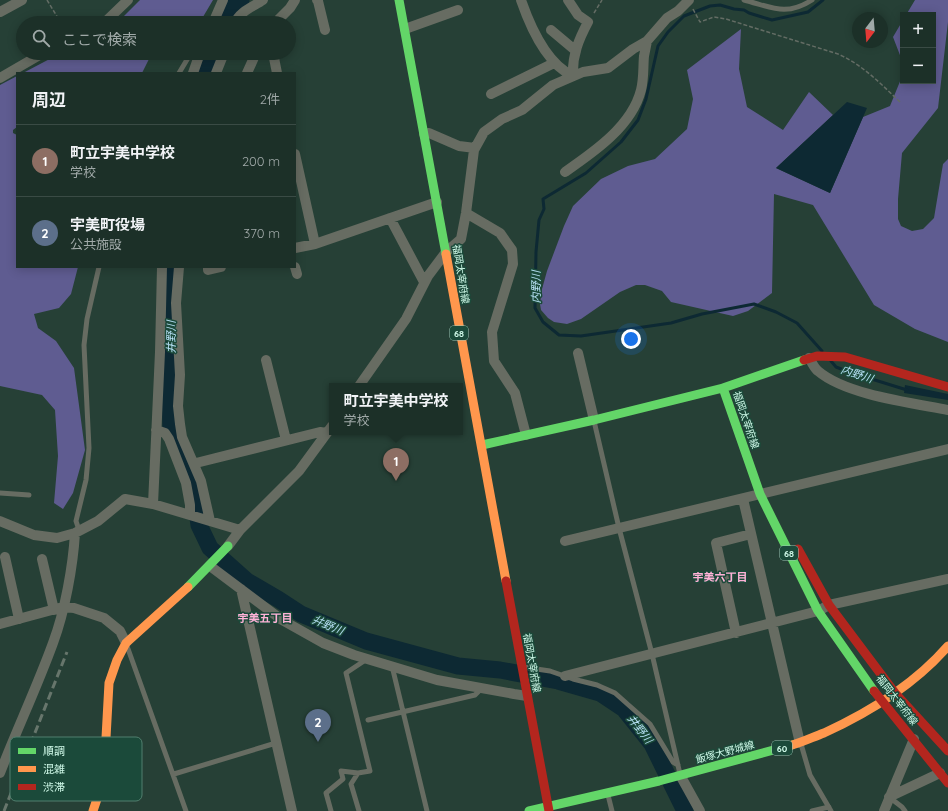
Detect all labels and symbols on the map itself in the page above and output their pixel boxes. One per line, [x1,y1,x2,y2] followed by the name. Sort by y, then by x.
[852,12,888,48] north arrow
[450,243,472,305] street label: 福岡太宰府線
[529,270,543,304] water label: 内野川
[164,320,178,354] water label: 井野川
[450,326,468,340] road number: 68
[621,329,641,349] your location
[839,362,876,386] water label: 内野川
[730,390,762,450] street label: 福岡太宰府線
[383,448,409,481] pin: 1
[780,546,798,560] road number: 68
[693,570,748,584] district label: 宇美六丁目
[238,611,293,625] district label: 宇美五丁目
[310,612,347,638] water label: 井野川
[520,632,544,694] street label: 福岡太宰府線
[873,672,921,728] street label: 福岡太宰府線
[305,709,331,742] pin: 2
[624,712,656,747] water label: 井野川
[10,737,142,801] legend
[694,738,756,766] street label: 飯塚大野城線
[772,741,792,755] road number: 60
[43,744,65,758] text: 順調
[43,762,65,776] text: 混雑
[43,780,65,794] text: 渋滞

